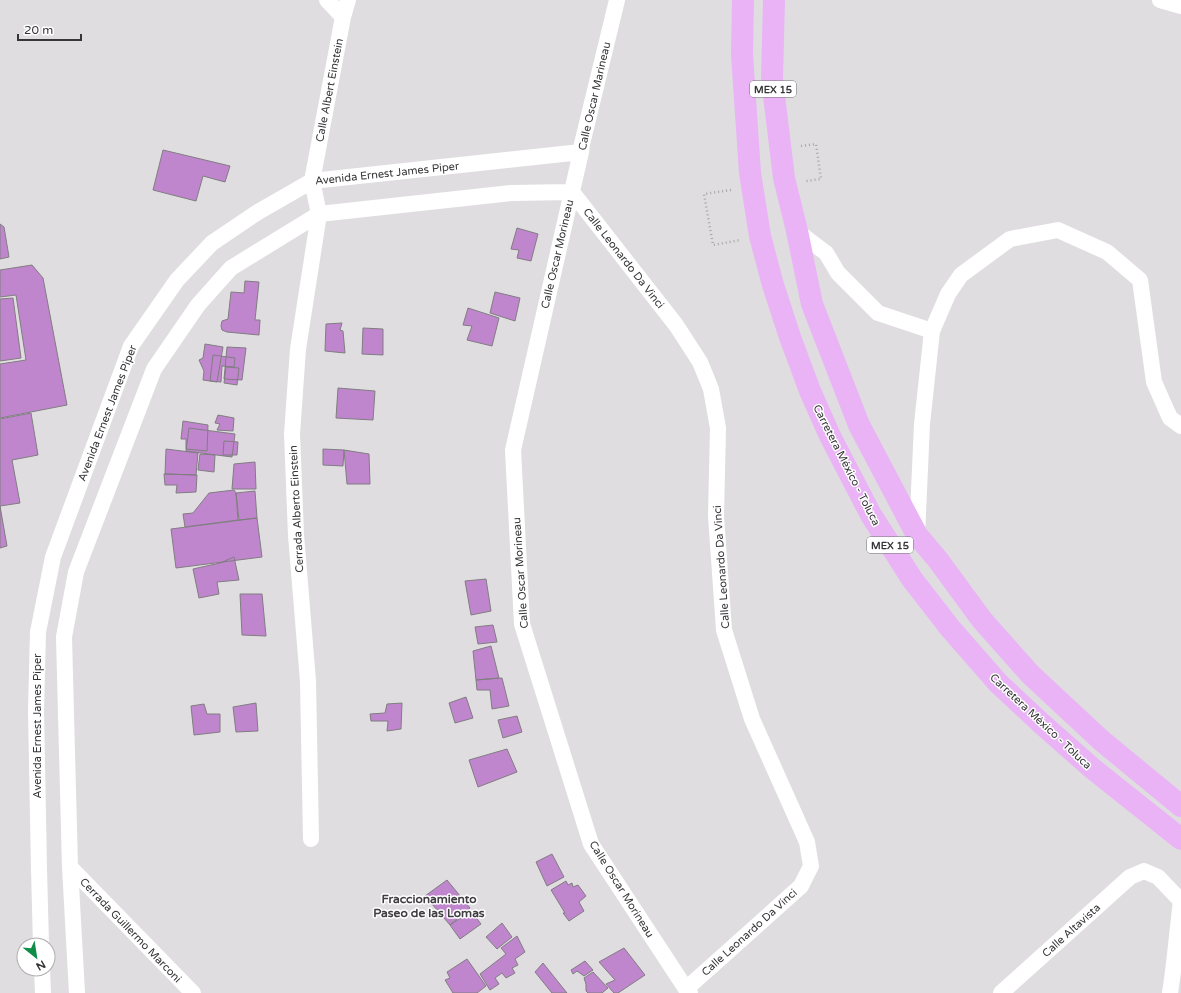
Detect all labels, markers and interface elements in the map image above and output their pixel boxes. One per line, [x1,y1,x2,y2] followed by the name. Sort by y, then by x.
[18,16,81,42] scale bar
[24,23,53,37] text: 20 m
[313,37,346,143] street label: Calle Albert Einstein
[576,40,613,152] street label: Calle Oscar Marineau
[750,81,796,97] road number: MEX 15
[314,159,461,188] street label: Avenida Ernest James Piper
[539,198,576,310] street label: Calle Oscar Morineau
[580,206,667,311] street label: Calle Leonardo Da Vinci
[75,343,140,483] street label: Avenida Ernest James Piper
[810,403,883,528] street label: Carretera México - Toluca
[287,445,306,573] street label: Cerrada Alberto Einstein
[711,505,732,629] street label: Calle Leonardo Da Vinci
[510,517,531,629] street label: Calle Oscar Morineau
[867,537,913,553] road number: MEX 15
[31,653,44,798] street label: Avenida Ernest James Piper
[987,671,1094,772] street label: Carretera México - Toluca
[587,839,657,940] street label: Calle Oscar Morineau
[77,875,184,985] street label: Cerrada Guillermo Marconi
[699,886,800,979] street label: Calle Leonardo Da Vinci
[373,892,485,920] district label: Fraccionamiento Paseo de las Lomas
[1040,901,1103,960] street label: Calle Altavista
[16,937,56,977] north arrow
[34,957,48,973] text: N

